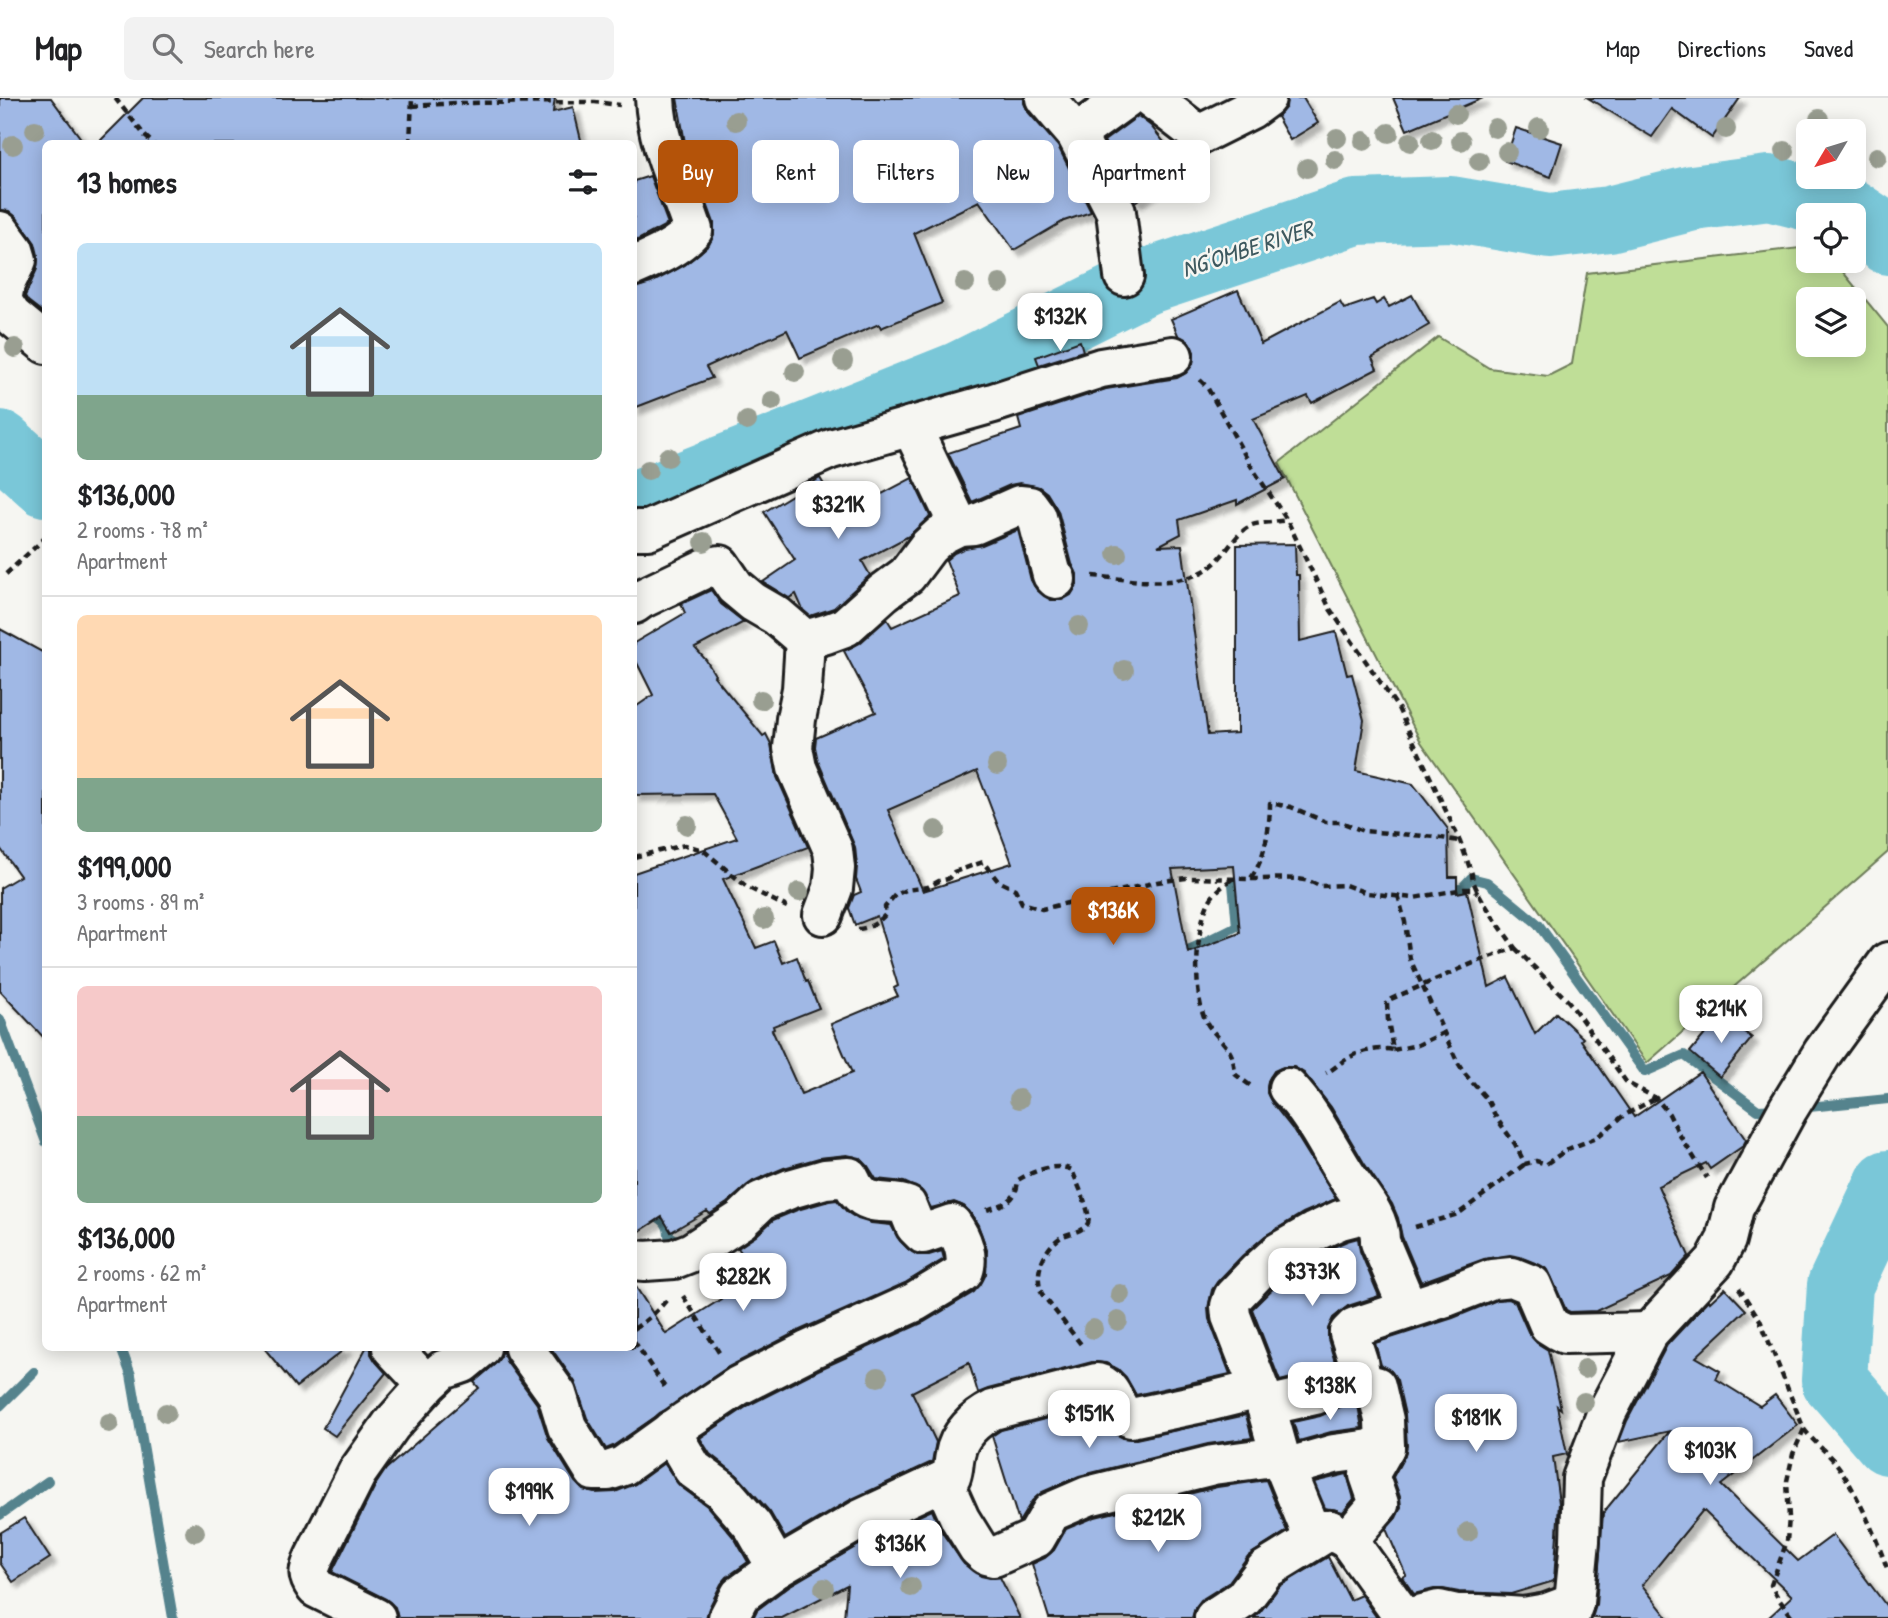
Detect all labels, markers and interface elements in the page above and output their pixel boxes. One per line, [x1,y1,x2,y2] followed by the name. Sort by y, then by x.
[124,17,614,80] search box
[35,26,82,70] text: Map
[148,29,186,67] icon: search
[204,31,315,66] text: Search here
[1606,32,1640,64] text: Map
[1678,32,1766,64] text: Directions
[1804,32,1853,64] text: Saved
[1796,119,1866,189] north arrow
[1796,119,1866,357] map controls
[658,140,738,203] chip: Buy
[752,140,839,203] chip: Rent
[853,140,959,203] chip: Filters
[973,140,1054,203] chip: New
[1068,140,1210,203] chip: Apartment
[77,162,177,202] text: 13 homes
[564,163,602,201] icon: filters
[1796,203,1866,273] button: locate
[1178,211,1319,284] water label: NG'OMBE RIVER
[1796,287,1866,357] button: layers
[277,289,403,415] icon: home
[1011,294,1109,353] pin: $132K
[1033,300,1087,331] text: $132K
[77,474,175,514] text: $136,000
[789,482,887,541] pin: $321K
[811,488,865,519] text: $321K
[77,514,208,545] text: 2 rooms · 78 m²
[77,545,167,576] text: Apartment
[277,661,403,787] icon: home
[77,846,172,886] text: $199,000
[77,886,204,917] text: 3 rooms · 89 m²
[1064,888,1162,947] pin: $136K
[1087,894,1139,925] text: $136K
[77,917,167,948] text: Apartment
[1672,986,1770,1045] pin: $214K
[1695,992,1747,1023] text: $214K
[277,1032,403,1158] icon: home
[77,1217,175,1257] text: $136,000
[1263,1248,1361,1308] pin: $373K
[694,1254,792,1313] pin: $282K
[1284,1255,1340,1286] text: $373K
[77,1257,206,1288] text: 2 rooms · 62 m²
[715,1260,771,1291] text: $282K
[77,1288,167,1319] text: Apartment
[1281,1362,1379,1422] pin: $138K
[1304,1369,1356,1400] text: $138K
[1040,1390,1138,1450] pin: $151K
[1427,1394,1525,1454] pin: $181K
[1064,1397,1114,1428] text: $151K
[1451,1401,1501,1432] text: $181K
[1661,1428,1759,1487] pin: $103K
[1684,1434,1736,1465] text: $103K
[480,1468,578,1528] pin: $199K
[505,1475,553,1506] text: $199K
[1109,1494,1207,1554] pin: $212K
[1131,1501,1185,1532] text: $212K
[851,1520,949,1580] pin: $136K
[874,1527,926,1558] text: $136K

